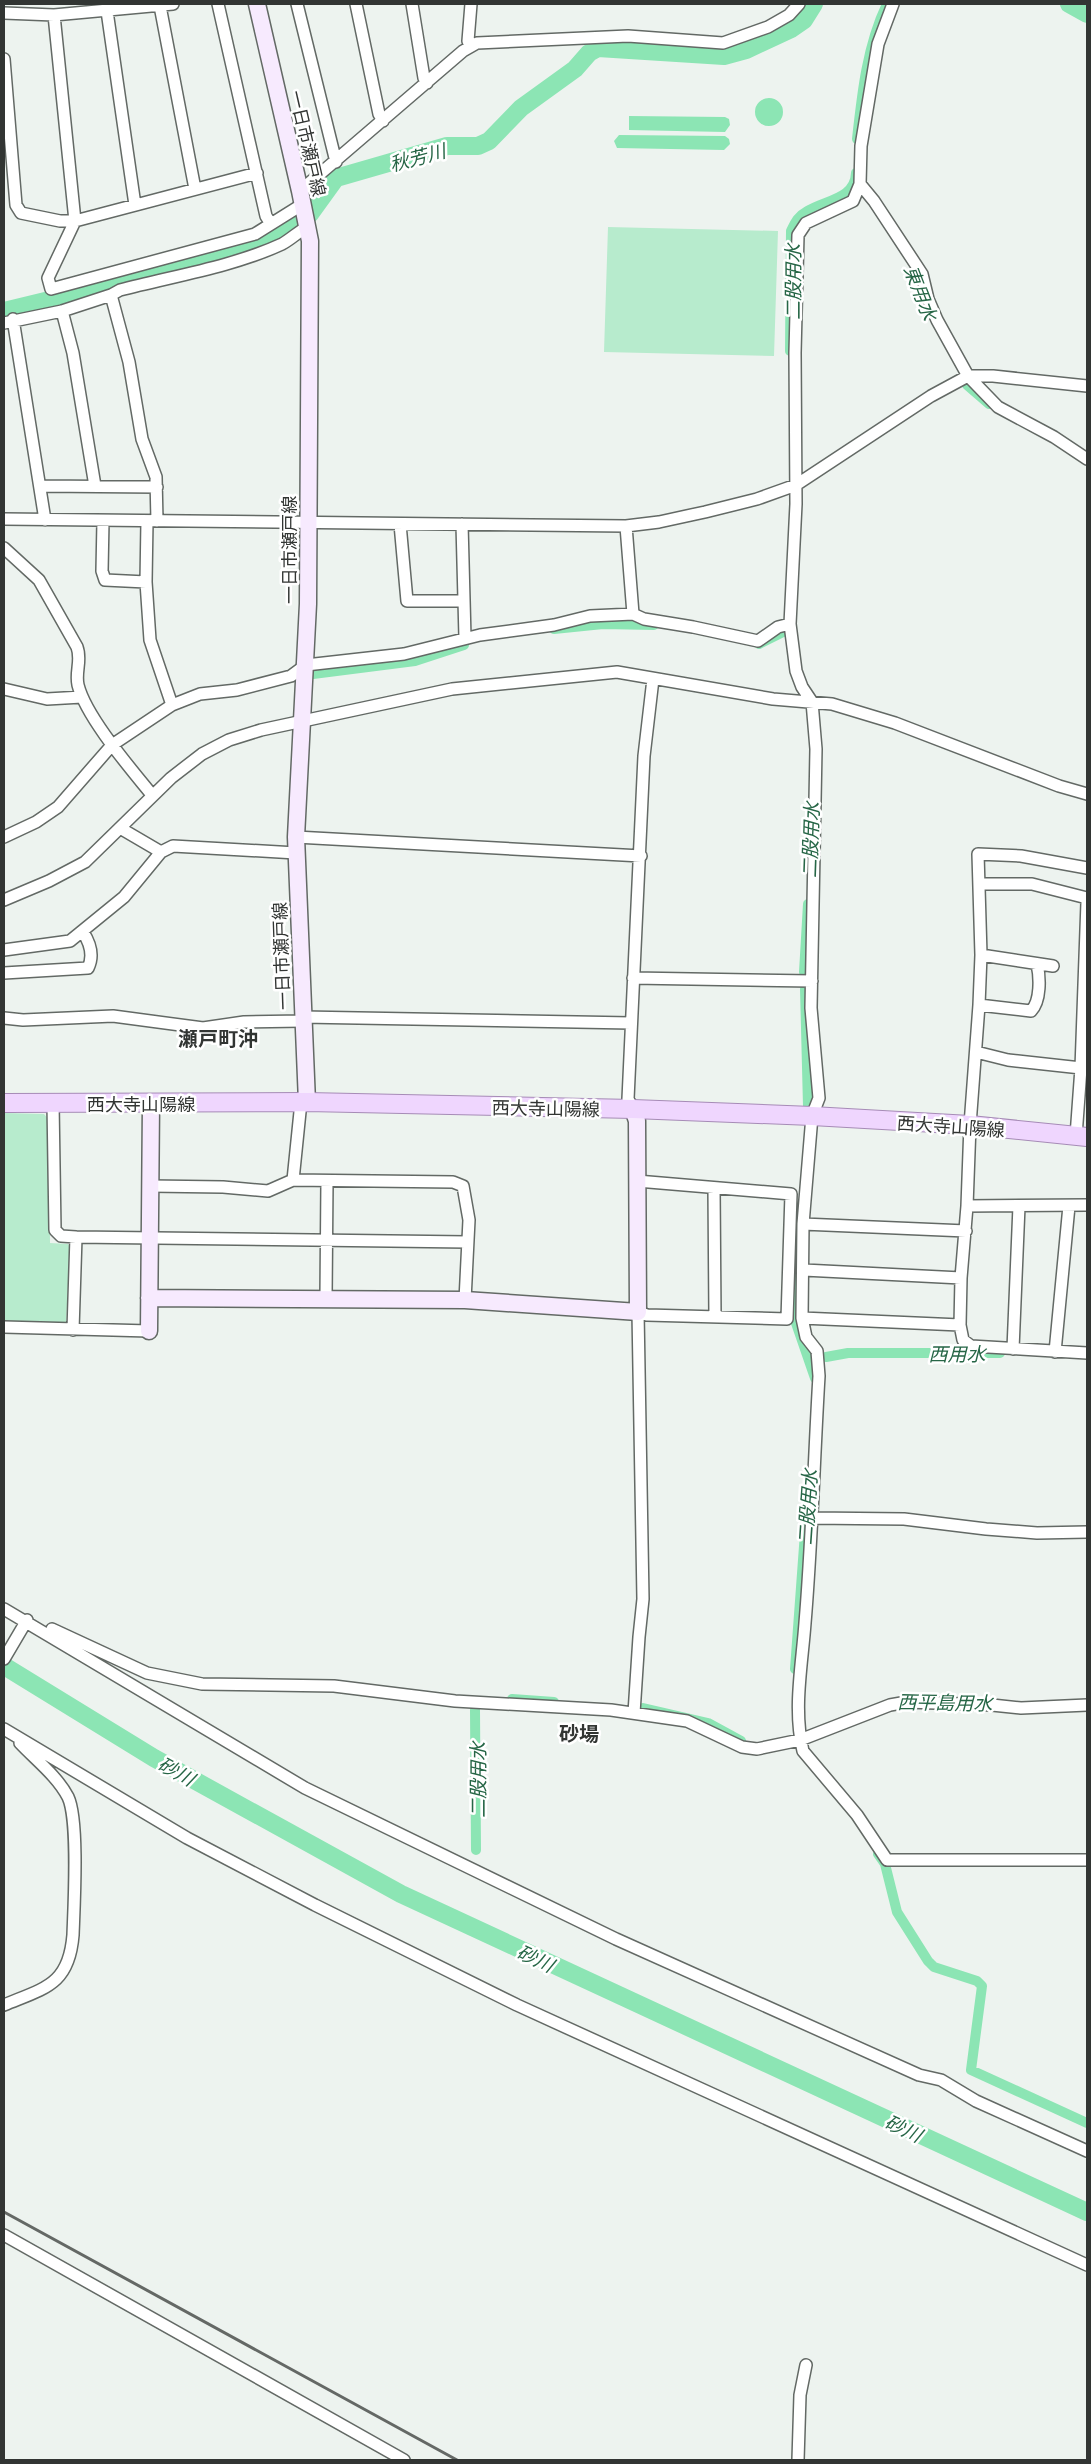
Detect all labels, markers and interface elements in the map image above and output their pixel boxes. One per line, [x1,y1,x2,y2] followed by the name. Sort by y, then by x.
[284,87,334,199] street label: 一日市瀬戸線
[386,135,450,176] water label: 秋芳川
[778,242,805,320] water label: 二股用水
[899,261,946,325] water label: 東用水
[275,496,301,604] street label: 一日市瀬戸線
[794,800,824,878] water label: 二股用水
[265,902,295,1010] street label: 一日市瀬戸線
[178,1023,258,1052] district label: 瀬戸町沖
[87,1090,195,1116] street label: 西大寺山陽線
[492,1093,600,1121] street label: 西大寺山陽線
[896,1108,1006,1142] street label: 西大寺山陽線
[928,1339,987,1366] water label: 西用水
[790,1466,822,1546] water label: 二股用水
[897,1687,995,1715] water label: 西平島用水
[559,1718,599,1747] district label: 砂場
[463,1740,490,1818] water label: 二股用水
[154,1749,202,1792] water label: 砂川
[513,1937,561,1978] water label: 砂川
[881,2107,929,2148] water label: 砂川

